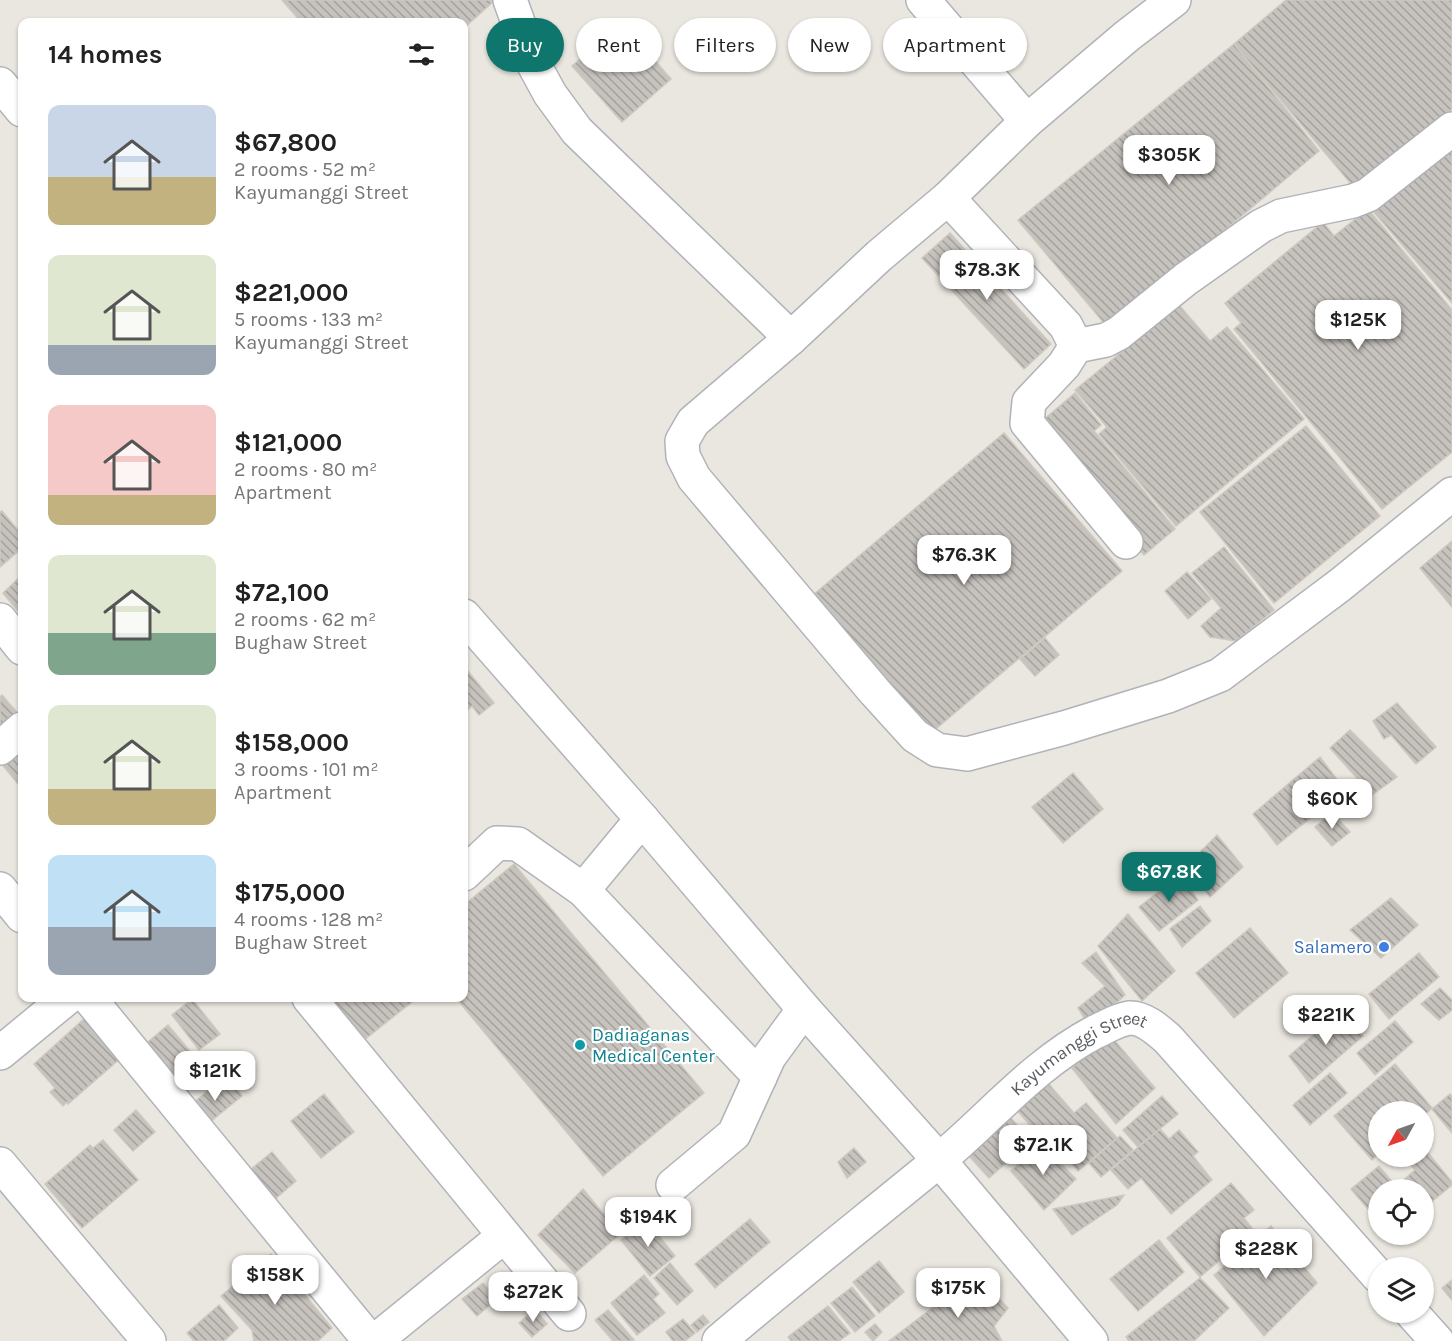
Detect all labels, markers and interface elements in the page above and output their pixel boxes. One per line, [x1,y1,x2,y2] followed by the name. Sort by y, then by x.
[486,18,564,72] chip: Buy
[576,18,662,72] chip: Rent
[674,18,776,72] chip: Filters
[788,18,871,72] chip: New
[883,18,1027,72] chip: Apartment
[405,38,438,71] icon: filters
[48,39,162,70] text: 14 homes
[234,127,337,158] text: $67,800
[96,129,168,201] icon: home
[1127,135,1211,186] pin: $305K
[1137,143,1201,166] text: $305K
[234,158,376,181] text: 2 rooms · 52 m²
[234,181,409,204] text: Kayumanggi Street
[938,250,1036,301] pin: $78.3K
[954,258,1020,281] text: $78.3K
[234,277,349,308] text: $221,000
[96,279,168,351] icon: home
[1316,300,1400,351] pin: $125K
[234,308,383,331] text: 5 rooms · 133 m²
[1329,308,1387,331] text: $125K
[234,331,409,354] text: Kayumanggi Street
[234,427,342,458] text: $121,000
[96,429,168,501] icon: home
[234,458,377,481] text: 2 rooms · 80 m²
[234,481,332,504] text: Apartment
[915,535,1013,586] pin: $76.3K
[931,543,997,566] text: $76.3K
[234,577,329,608] text: $72,100
[96,579,168,651] icon: home
[234,608,376,631] text: 2 rooms · 62 m²
[234,631,367,654] text: Bughaw Street
[234,727,349,758] text: $158,000
[96,729,168,801] icon: home
[234,758,379,781] text: 3 rooms · 101 m²
[1296,779,1368,830] pin: $60K
[234,781,332,804] text: Apartment
[1306,787,1358,810] text: $60K
[1120,852,1218,903] pin: $67.8K
[1136,860,1202,883] text: $67.8K
[234,877,345,908] text: $175,000
[96,879,168,951] icon: home
[234,908,383,931] text: 4 rooms · 128 m²
[234,931,367,954] text: Bughaw Street
[1294,936,1372,958] place label: Salamero
[1377,940,1391,954] marker: Salamero
[1284,995,1368,1046] pin: $221K
[1297,1003,1355,1026] text: $221K
[1006,1007,1151,1100] street label: Kayumanggi Street
[592,1024,715,1067] place label: Dadiaganas Medical Center
[573,1038,587,1052] marker: Dadiaganas Medical Center
[173,1051,257,1102] pin: $121K
[188,1059,242,1082] text: $121K
[1368,1101,1434,1167] north arrow
[1368,1101,1434,1323] map controls
[994,1125,1092,1176] pin: $72.1K
[1013,1133,1073,1156] text: $72.1K
[1368,1179,1434,1245] button: locate
[606,1197,690,1248] pin: $194K
[619,1205,677,1228] text: $194K
[1224,1229,1308,1280] pin: $228K
[1234,1237,1298,1260] text: $228K
[233,1255,317,1306] pin: $158K
[1368,1257,1434,1323] button: layers
[246,1263,304,1286] text: $158K
[916,1268,1000,1319] pin: $175K
[491,1272,575,1323] pin: $272K
[930,1276,986,1299] text: $175K
[502,1280,564,1303] text: $272K

